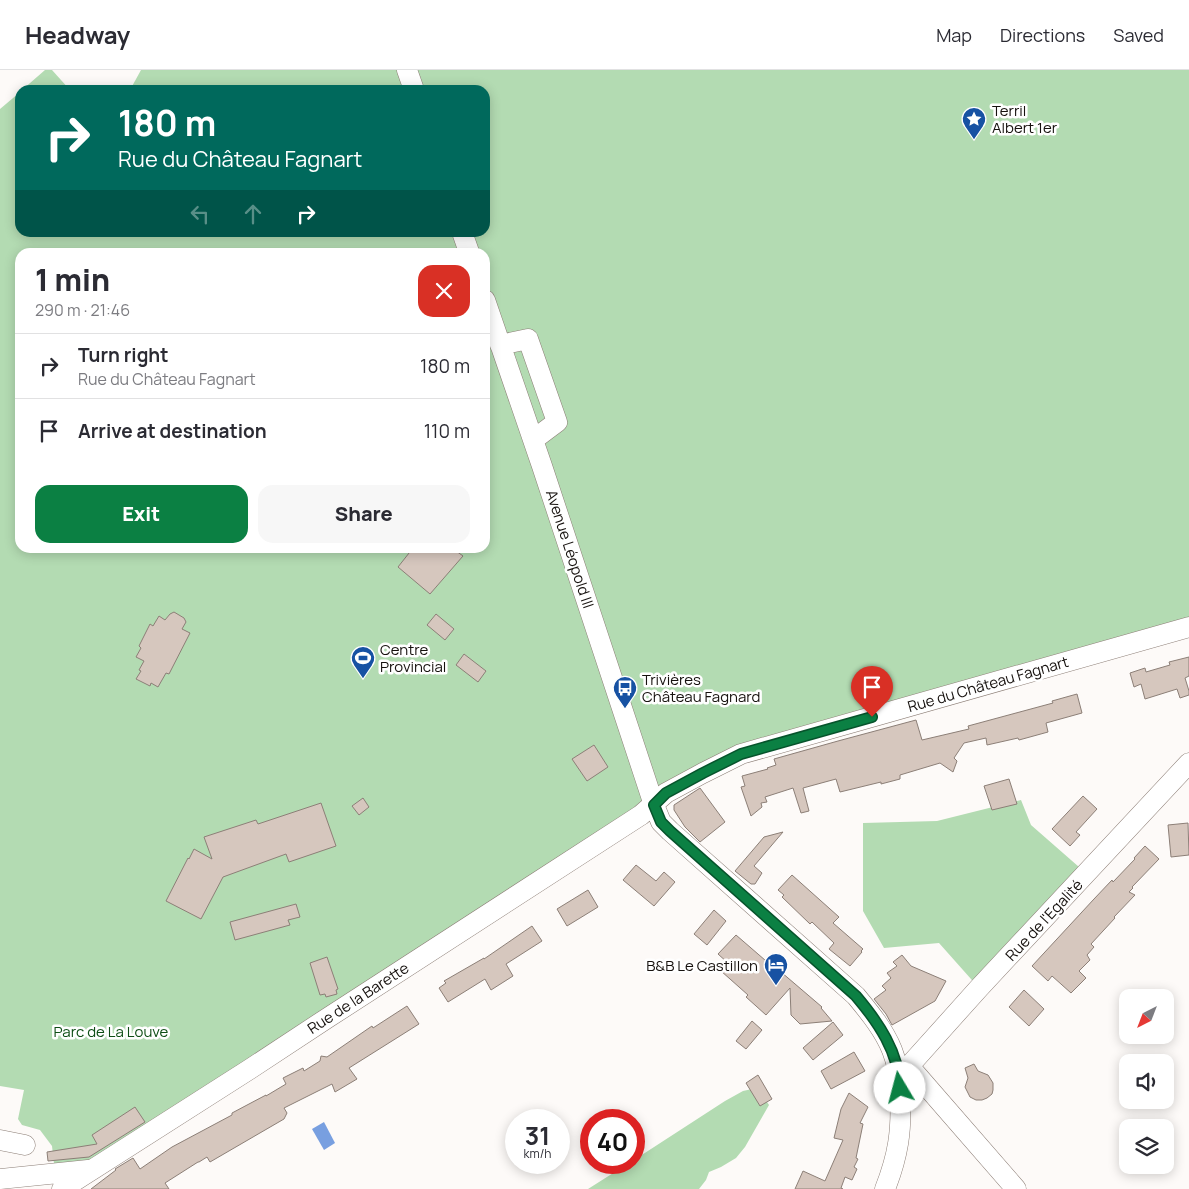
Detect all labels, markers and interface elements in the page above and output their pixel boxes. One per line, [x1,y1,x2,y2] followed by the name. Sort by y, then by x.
[25,18,130,51] text: Headway
[936,23,972,47] text: Map
[1000,23,1085,47] text: Directions
[1113,23,1164,47] text: Saved
[118,99,216,147] text: 180 m
[992,100,1058,138] place label: Terril Albert 1er
[35,105,100,170] icon: right
[961,106,987,140] place icon: Terril Albert 1er
[118,144,362,174] text: Rue du Château Fagnart
[186,200,214,228] icon: left
[239,200,267,228] icon: ahead
[292,200,320,228] icon: right
[35,259,110,300] text: 1 min
[418,265,470,317] button: close
[35,299,130,321] text: 290 m · 21:46
[78,342,168,368] text: Turn right
[35,352,63,380] icon: right
[420,353,470,379] text: 180 m
[78,368,256,390] text: Rue du Château Fagnart
[35,417,63,445] icon: arrive
[78,418,267,444] text: Arrive at destination
[424,418,470,444] text: 110 m
[35,485,248,543] button: Exit
[258,485,470,543] button: Share
[541,487,599,611] street label: Avenue Léopold III
[380,639,446,677] place label: Centre Provincial
[350,645,376,679] sports icon: Centre Provincial
[905,651,1071,717] street label: Rue du Château Fagnart
[851,666,893,717] pin
[642,669,760,707] place label: Trivières Château Fagnard
[858,673,886,701] icon: arrive
[612,675,638,709] bus stop icon: Trivières Château Fagnard
[1001,874,1087,965] street label: Rue de l'Egalité
[763,952,789,986] hotel icon: B&B Le Castillon
[646,955,758,976] place label: B&B Le Castillon
[303,957,413,1039] street label: Rue de la Barette
[1119,989,1174,1044] north arrow
[1119,989,1174,1174] map controls
[54,1021,169,1042] park label: Parc de La Louve
[1119,1054,1174,1109] button: sound
[873,1061,925,1113] position arrow
[580,1109,645,1174] speed limit sign: 40
[525,1118,550,1153] text: 31
[1119,1119,1174,1174] button: layers
[524,1145,551,1162] text: km/h

